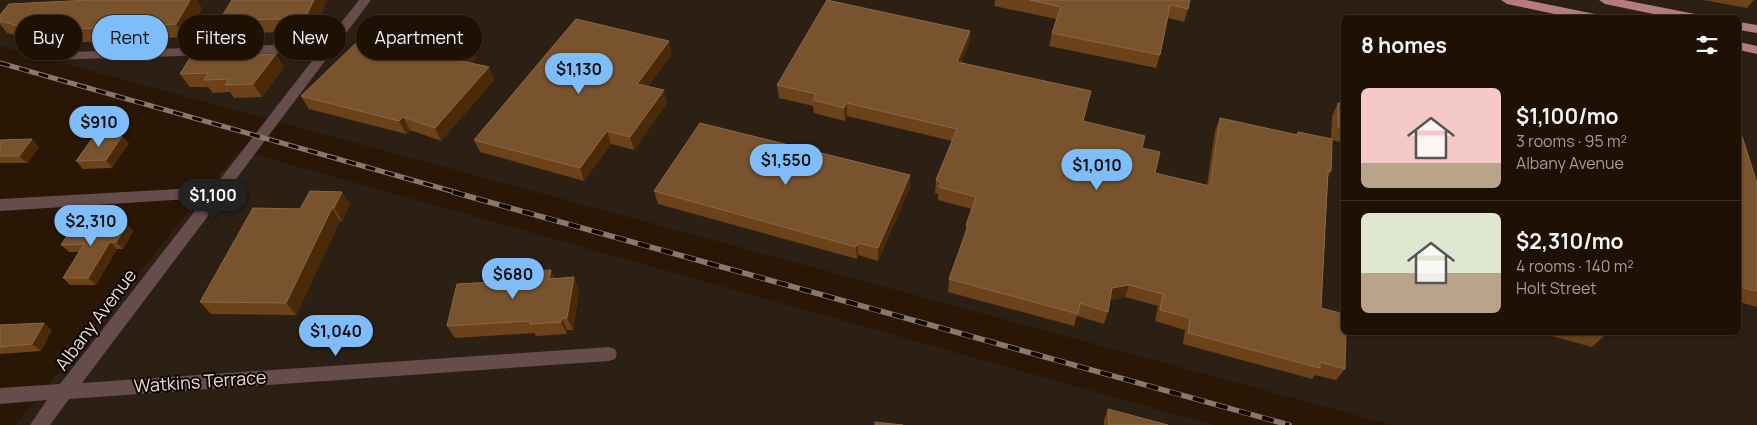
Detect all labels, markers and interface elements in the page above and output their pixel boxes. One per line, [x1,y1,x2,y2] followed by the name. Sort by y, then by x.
[15,15,82,60] chip: Buy
[92,15,168,60] chip: Rent
[178,15,264,60] chip: Filters
[274,15,346,60] chip: New
[356,15,482,60] chip: Apartment
[1361,31,1447,59] text: 8 homes
[1693,31,1721,59] icon: filters
[538,52,620,95] pin: $1,130
[556,58,602,80] text: $1,130
[1516,102,1618,130] text: $1,100/mo
[69,106,129,148] pin: $910
[1401,108,1461,168] icon: home
[80,111,118,133] text: $910
[1516,130,1627,152] text: 3 rooms · 95 m²
[745,144,827,186] pin: $1,550
[1056,148,1138,191] pin: $1,010
[761,149,811,171] text: $1,550
[1516,152,1624,174] text: Albany Avenue
[1072,154,1122,176] text: $1,010
[172,178,254,221] pin: $1,100
[189,184,237,206] text: $1,100
[50,204,132,247] pin: $2,310
[65,210,117,232] text: $2,310
[1516,227,1623,255] text: $2,310/mo
[1401,233,1461,293] icon: home
[1516,255,1634,277] text: 4 rooms · 140 m²
[483,258,543,300] pin: $680
[493,263,533,285] text: $680
[49,264,141,375] street label: Albany Avenue
[1516,277,1597,299] text: Holt Street
[295,314,377,357] pin: $1,040
[310,320,362,342] text: $1,040
[133,364,267,398] street label: Watkins Terrace

